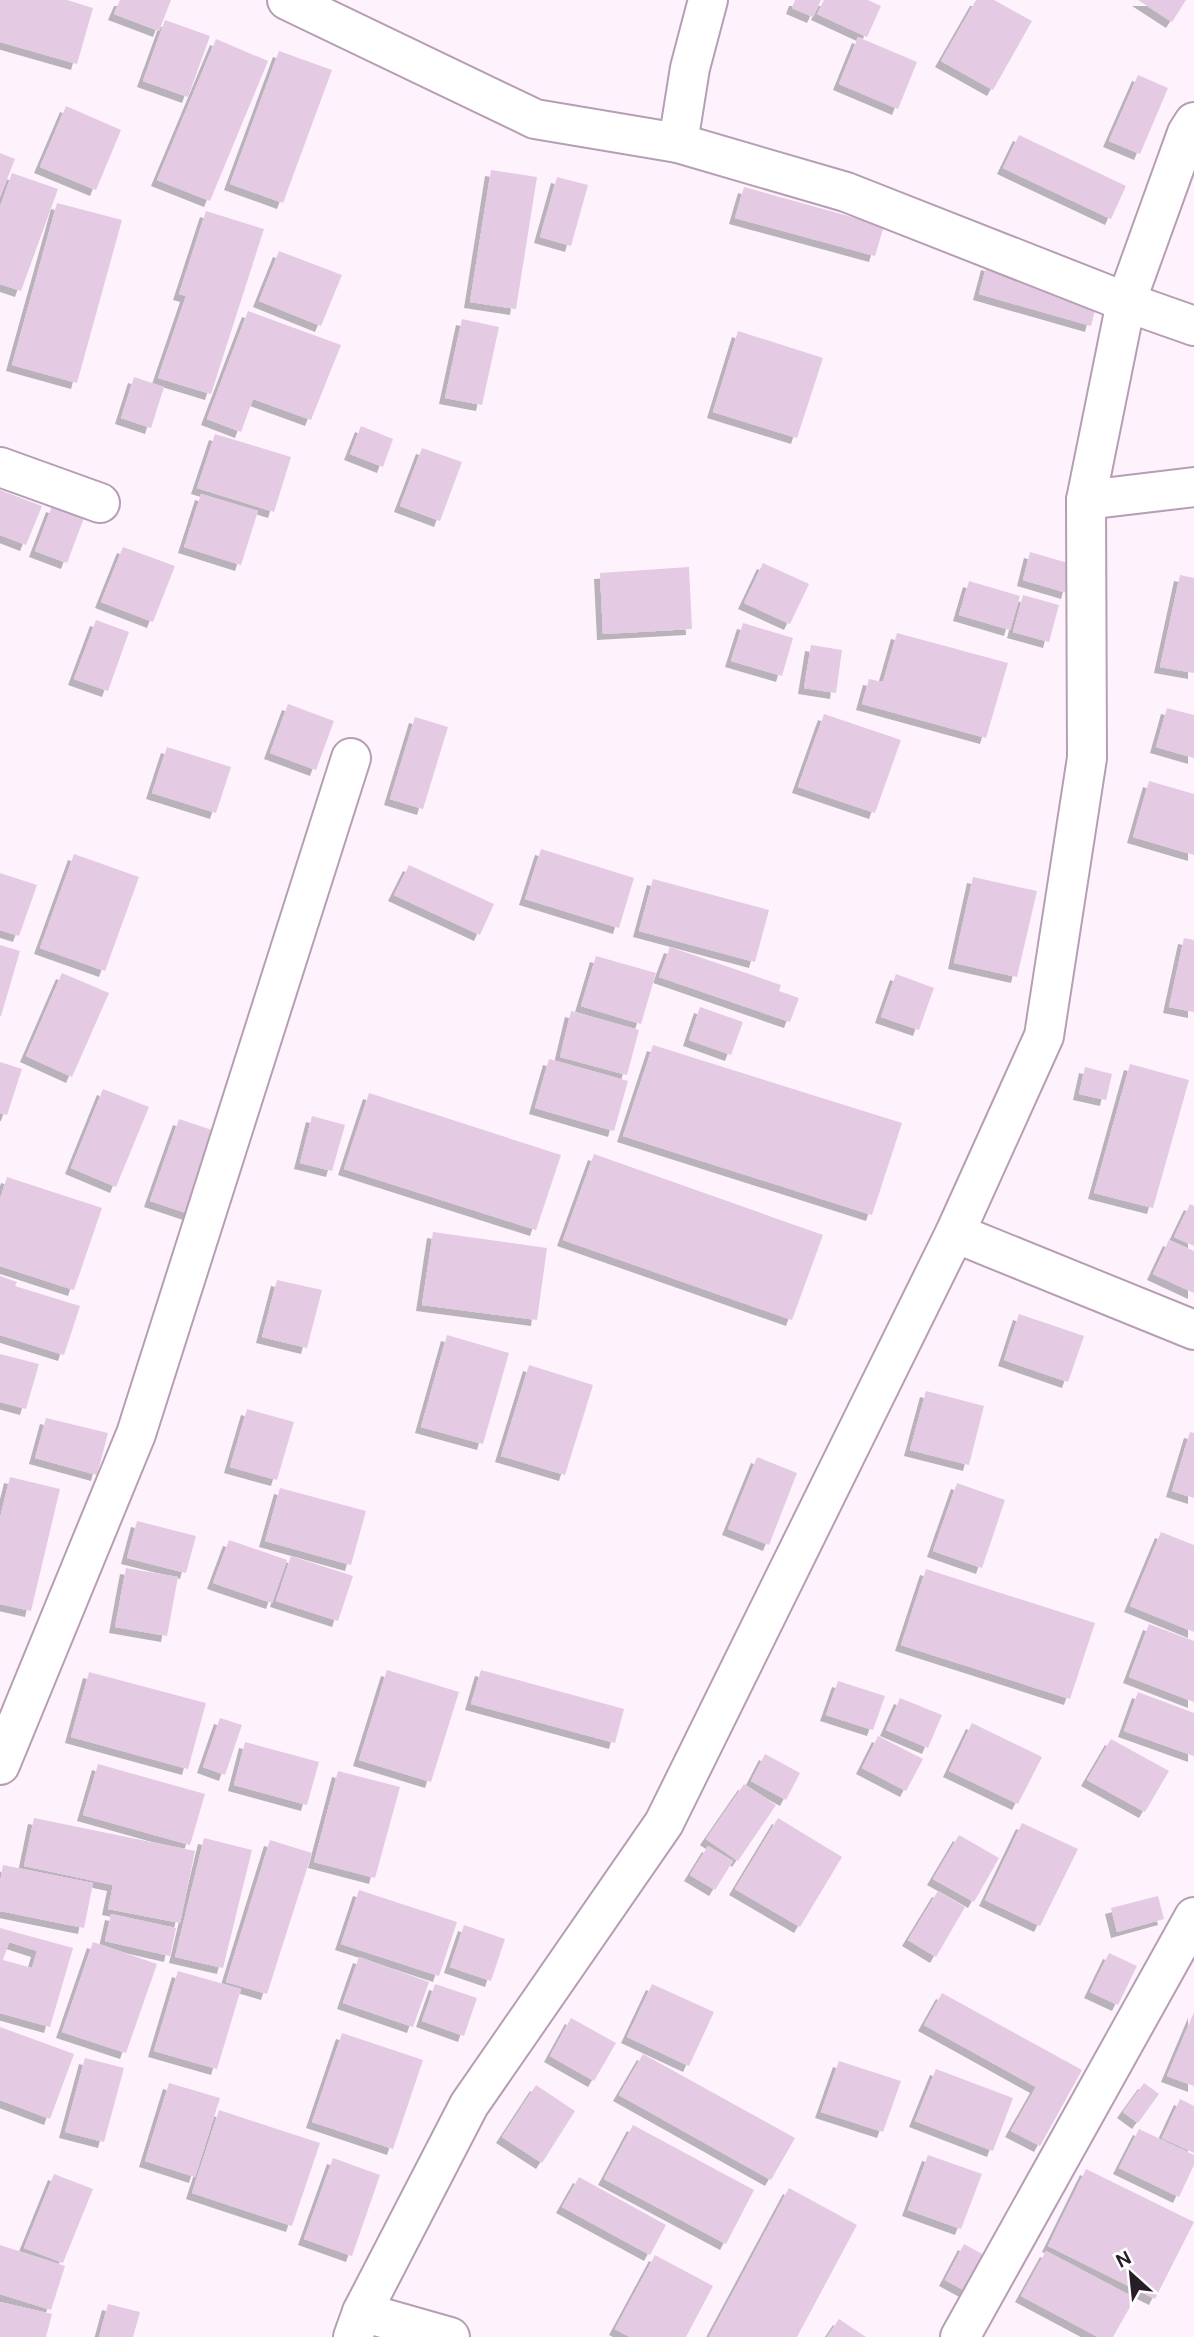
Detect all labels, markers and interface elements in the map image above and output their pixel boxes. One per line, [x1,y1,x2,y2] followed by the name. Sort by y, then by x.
[1096,2239,1166,2309] north arrow
[1112,2245,1135,2274] text: N

